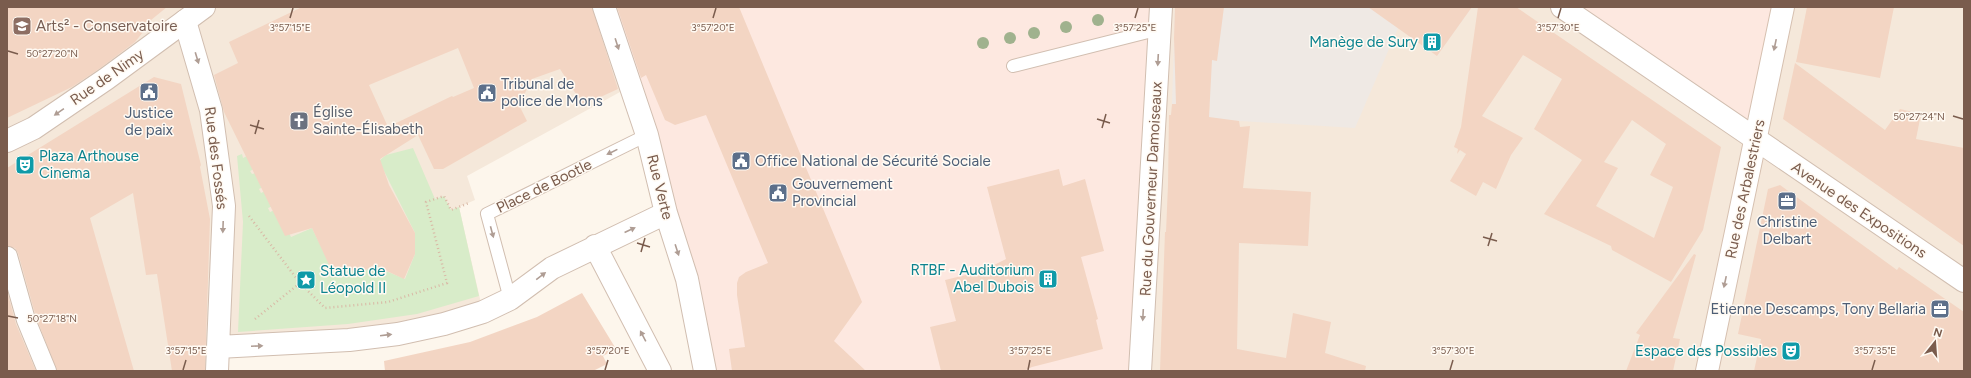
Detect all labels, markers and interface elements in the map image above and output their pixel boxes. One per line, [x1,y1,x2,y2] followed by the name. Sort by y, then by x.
[11,15,33,37] school or university icon: Arts² - Conservatoire
[36,17,177,35] place label: Arts² - Conservatoire
[269,21,311,34] text: 3°57'15"E
[691,21,735,34] text: 3°57'20"E
[1114,21,1156,34] text: 3°57'25"E
[1536,21,1580,34] text: 3°57'30"E
[1421,31,1443,53] building icon: Manège de Sury
[1309,33,1418,51] place label: Manège de Sury
[615,38,621,50] one-way arrow
[1771,39,1777,51] one-way arrow
[67,45,147,109] street label: Rue de Nimy
[26,47,78,60] text: 50°27'20"N
[194,53,200,65] one-way arrow
[1154,54,1161,66] one-way arrow
[501,75,603,110] place label: Tribunal de police de Mons
[138,81,160,103] public building icon: Justice de paix
[1136,81,1166,297] street label: Rue du Gouverneur Damoiseaux
[476,82,498,104] public building icon: Tribunal de police de Mons
[313,103,423,138] place label: Église Sainte-Élisabeth
[125,104,173,139] place label: Justice de paix
[201,106,231,210] street label: Rue des Fossés
[53,108,64,115] one-way arrow
[288,110,310,132] church icon: Église Sainte-Élisabeth
[1893,110,1945,123] text: 50°27'24"N
[1721,118,1769,260] street label: Rue des Arbalestriers
[39,147,139,182] place label: Plaza Arthouse Cinema
[607,149,618,155] one-way arrow
[730,150,752,172] public building icon: Office National de Sécurité Sociale
[755,152,991,170] place label: Office National de Sécurité Sociale
[643,153,677,221] street label: Rue Verte
[14,154,36,176] theatre icon: Plaza Arthouse Cinema
[493,155,595,217] street label: Place de Bootle
[1788,158,1930,262] street label: Avenue des Expositions
[792,175,893,210] place label: Gouvernement Provincial
[767,182,789,204] public building icon: Gouvernement Provincial
[1776,190,1798,212] office icon: Christine Delbart
[1757,213,1817,248] place label: Christine Delbart
[220,221,226,234] one-way arrow
[489,226,495,238] one-way arrow
[625,226,637,232] one-way arrow
[675,245,681,257] one-way arrow
[911,261,1034,296] place label: RTBF - Auditorium Abel Dubois
[320,262,386,297] place label: Statue de Léopold II
[1037,268,1059,290] building icon: RTBF - Auditorium Abel Dubois
[295,269,317,291] place icon: Statue de Léopold II
[536,272,547,280] one-way arrow
[1722,276,1728,288] one-way arrow
[1929,298,1951,320] office icon: Etienne Descamps, Tony Bellaria
[1710,300,1926,318] place label: Etienne Descamps, Tony Bellaria
[1140,309,1147,322] one-way arrow
[27,312,77,325] text: 50°27'18"N
[1915,322,1955,362] north arrow
[1932,325,1944,340] text: N
[639,330,646,342] one-way arrow
[380,332,393,338] one-way arrow
[1780,340,1802,362] theatre icon: Espace des Possibles
[251,342,263,349] one-way arrow
[1635,342,1777,360] place label: Espace des Possibles
[165,344,207,357] text: 3°57'15"E
[586,344,630,357] text: 3°57'20"E
[1009,344,1051,357] text: 3°57'25"E
[1431,344,1475,357] text: 3°57'30"E
[1854,344,1896,357] text: 3°57'35"E

